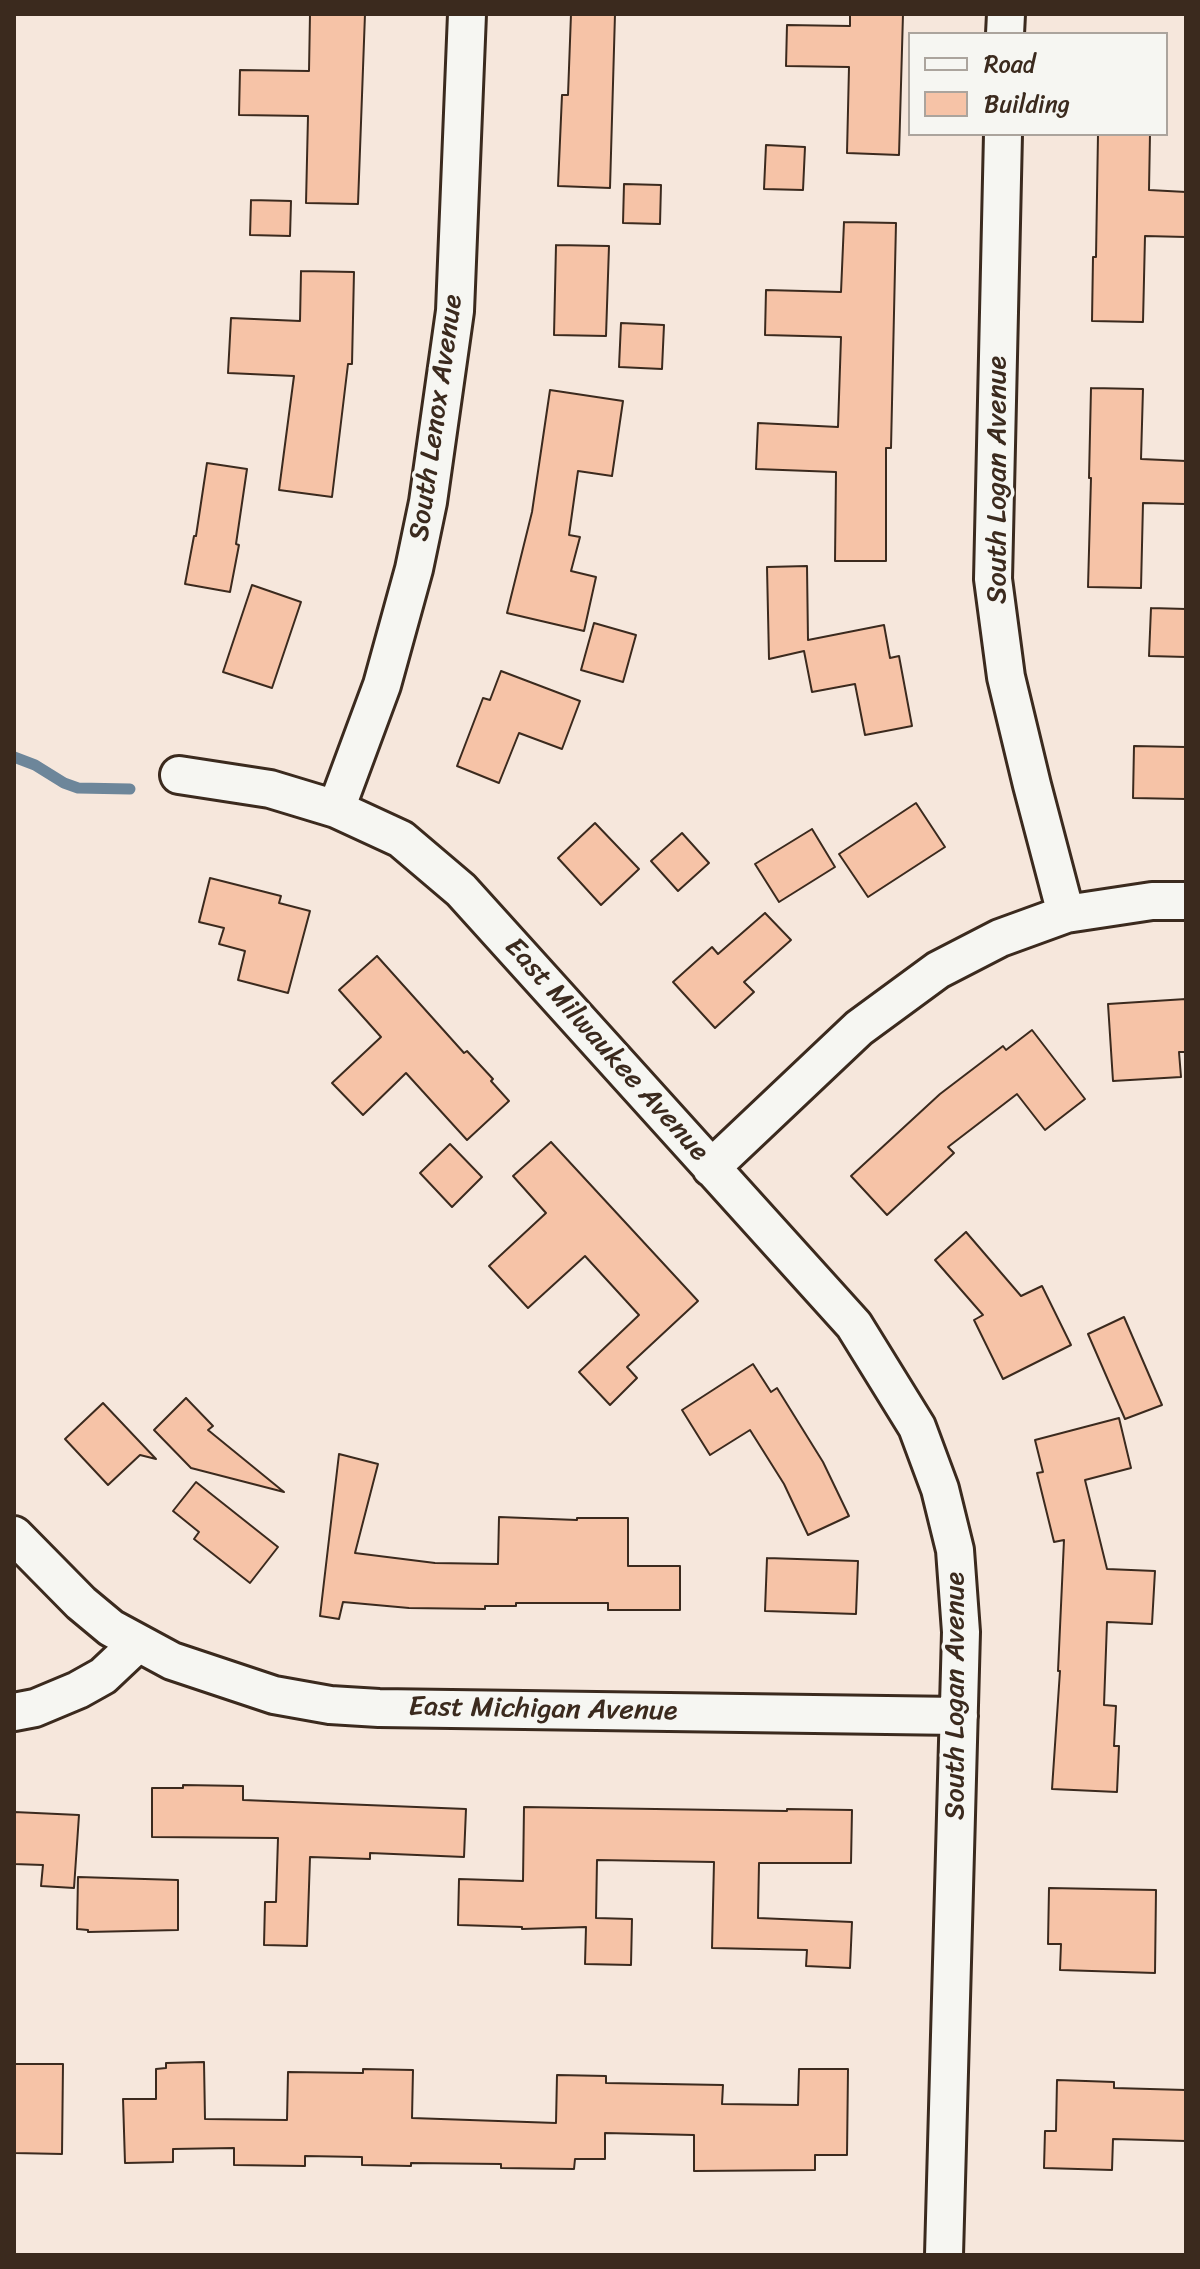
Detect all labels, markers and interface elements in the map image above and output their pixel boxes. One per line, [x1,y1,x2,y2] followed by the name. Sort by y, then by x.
[908,32,1168,136] legend
[984,43,1035,85] text: Road
[984,83,1070,125] text: Building
[403,293,471,543] street label: South Lenox Avenue
[981,356,1015,604] street label: South Logan Avenue
[497,931,715,1169] street label: East Milwaukee Avenue
[939,1572,973,1820] street label: South Logan Avenue
[408,1691,678,1729] street label: East Michigan Avenue

